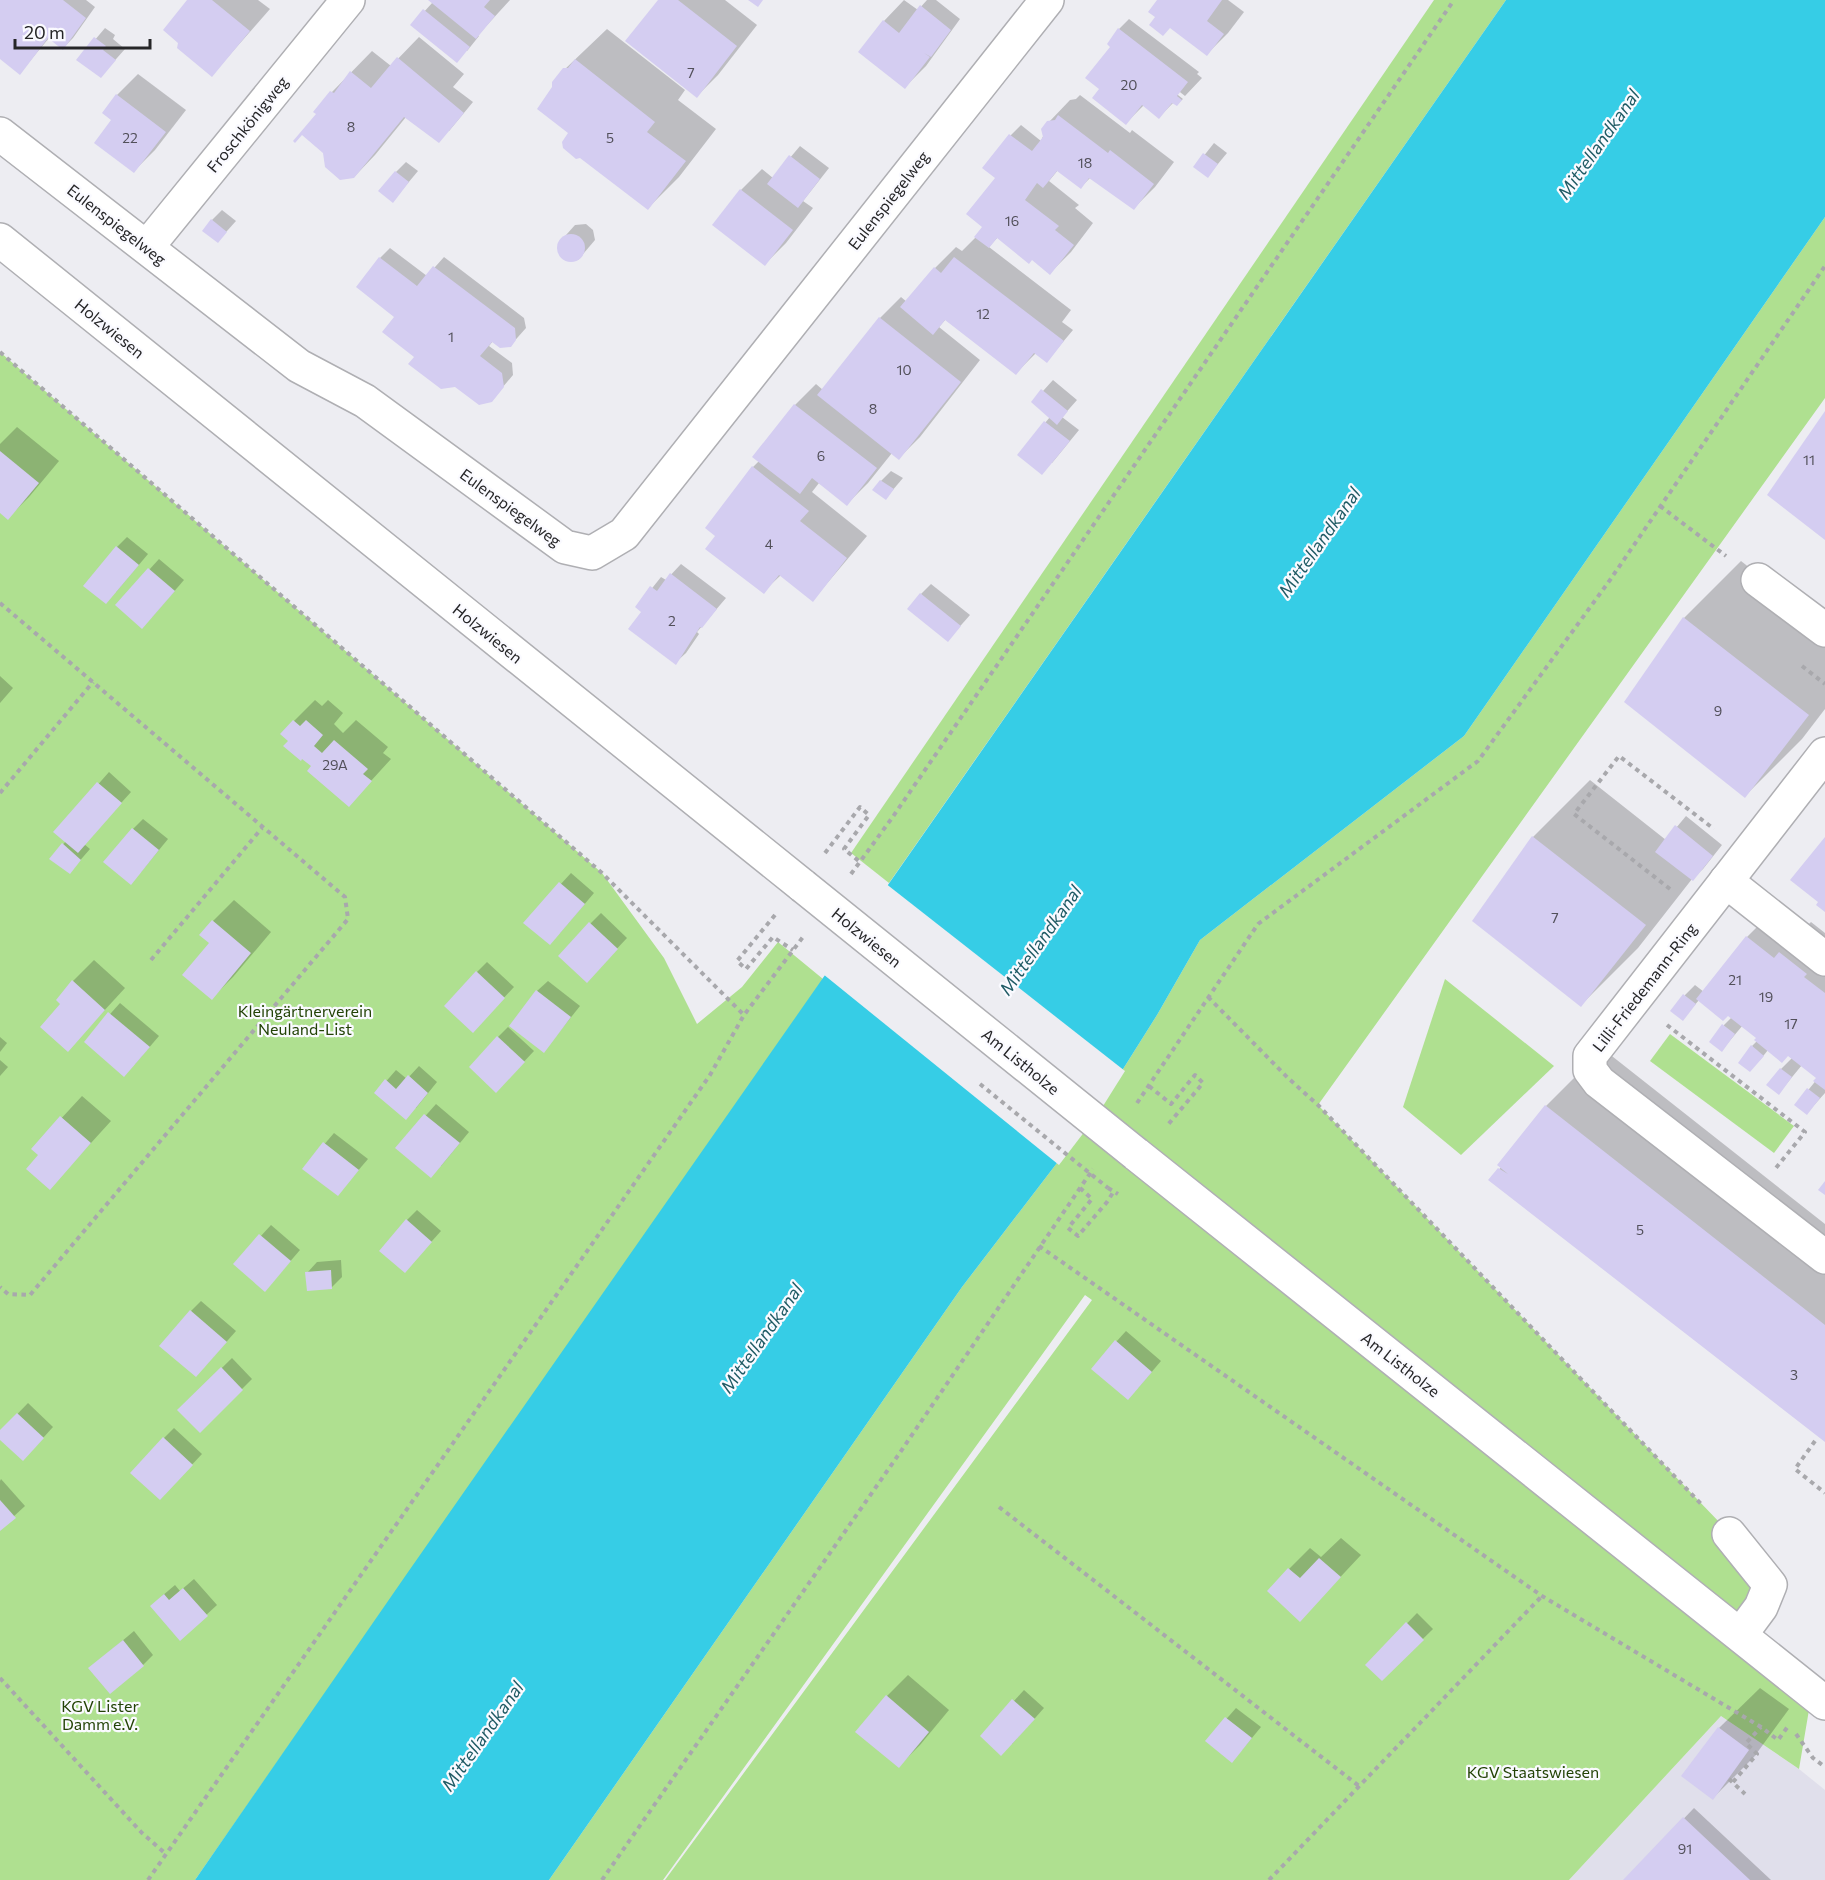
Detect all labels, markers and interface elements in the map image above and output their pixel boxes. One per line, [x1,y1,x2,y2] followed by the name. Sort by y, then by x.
[15,12,150,50] scale bar
[24,21,65,43] text: 20 m
[687,64,695,81] house number: 7
[202,72,292,176] street label: Froschkönigweg
[1121,76,1137,93] house number: 20
[1552,85,1644,203] water label: Mittellandkanal
[347,118,355,135] house number: 8
[122,129,138,146] house number: 22
[606,129,614,146] house number: 5
[844,147,933,253] street label: Eulenspiegelweg
[1078,154,1092,171] house number: 18
[64,180,170,269] street label: Eulenspiegelweg
[1005,212,1019,229] house number: 16
[71,294,149,362] street label: Holzwiesen
[976,305,990,322] house number: 12
[448,328,454,345] house number: 1
[896,361,912,378] house number: 10
[869,400,877,417] house number: 8
[817,447,825,464] house number: 6
[1803,451,1815,468] house number: 11
[457,464,565,550] street label: Eulenspiegelweg
[1273,483,1365,601] water label: Mittellandkanal
[765,535,774,552] house number: 4
[449,599,527,667] street label: Holzwiesen
[668,612,676,629] house number: 2
[1714,702,1722,719] house number: 9
[322,756,348,773] house number: 29A
[994,881,1086,999] water label: Mittellandkanal
[828,903,906,971] street label: Holzwiesen
[1551,909,1559,926] house number: 7
[1588,919,1700,1055] street label: Lilli-Friedemann-Ring
[1728,971,1742,988] house number: 21
[1759,988,1773,1005] house number: 19
[238,1001,372,1038] park label: Kleingärtnerverein Neuland-List
[1784,1015,1798,1032] house number: 17
[978,1024,1064,1098] street label: Am Listholze
[1636,1221,1644,1238] house number: 5
[715,1279,807,1397] water label: Mittellandkanal
[1358,1327,1444,1401] street label: Am Listholze
[1790,1366,1798,1383] house number: 3
[436,1677,528,1795] water label: Mittellandkanal
[61,1696,139,1733] park label: KGV Lister Damm e.V.
[1467,1762,1599,1781] park label: KGV Staatswiesen
[1678,1840,1692,1857] house number: 91

